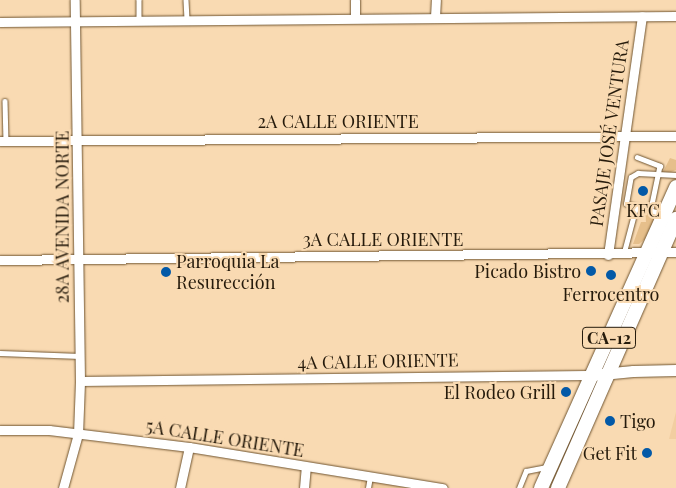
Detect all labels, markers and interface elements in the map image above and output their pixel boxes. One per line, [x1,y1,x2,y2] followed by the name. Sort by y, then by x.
[585,38,633,228] street label: PASAJE JOSÉ VENTURA
[257,110,419,132] street label: 2A CALLE ORIENTE
[51,130,73,304] street label: 28A AVENIDA NORTE
[637,185,649,197] marker: KFC
[626,199,660,221] place label: KFC
[303,228,463,250] street label: 3A CALLE ORIENTE
[176,251,280,294] place label: Parroquia La Resurección
[474,260,581,282] place label: Picado Bistro
[585,265,597,277] marker: Picado Bistro
[160,266,172,278] marker: Parroquia La Resurección
[605,269,617,281] marker: Ferrocentro
[563,283,659,305] place label: Ferrocentro
[582,324,636,352] road number: CA-12
[297,349,459,373] street label: 4A CALLE ORIENTE
[444,381,556,403] place label: El Rodeo Grill
[560,386,572,398] marker: El Rodeo Grill
[620,410,656,432] place label: Tigo
[144,415,306,461] street label: 5A CALLE ORIENTE
[604,415,616,427] marker: Tigo
[582,442,637,464] place label: Get Fit
[641,447,653,459] marker: Get Fit

